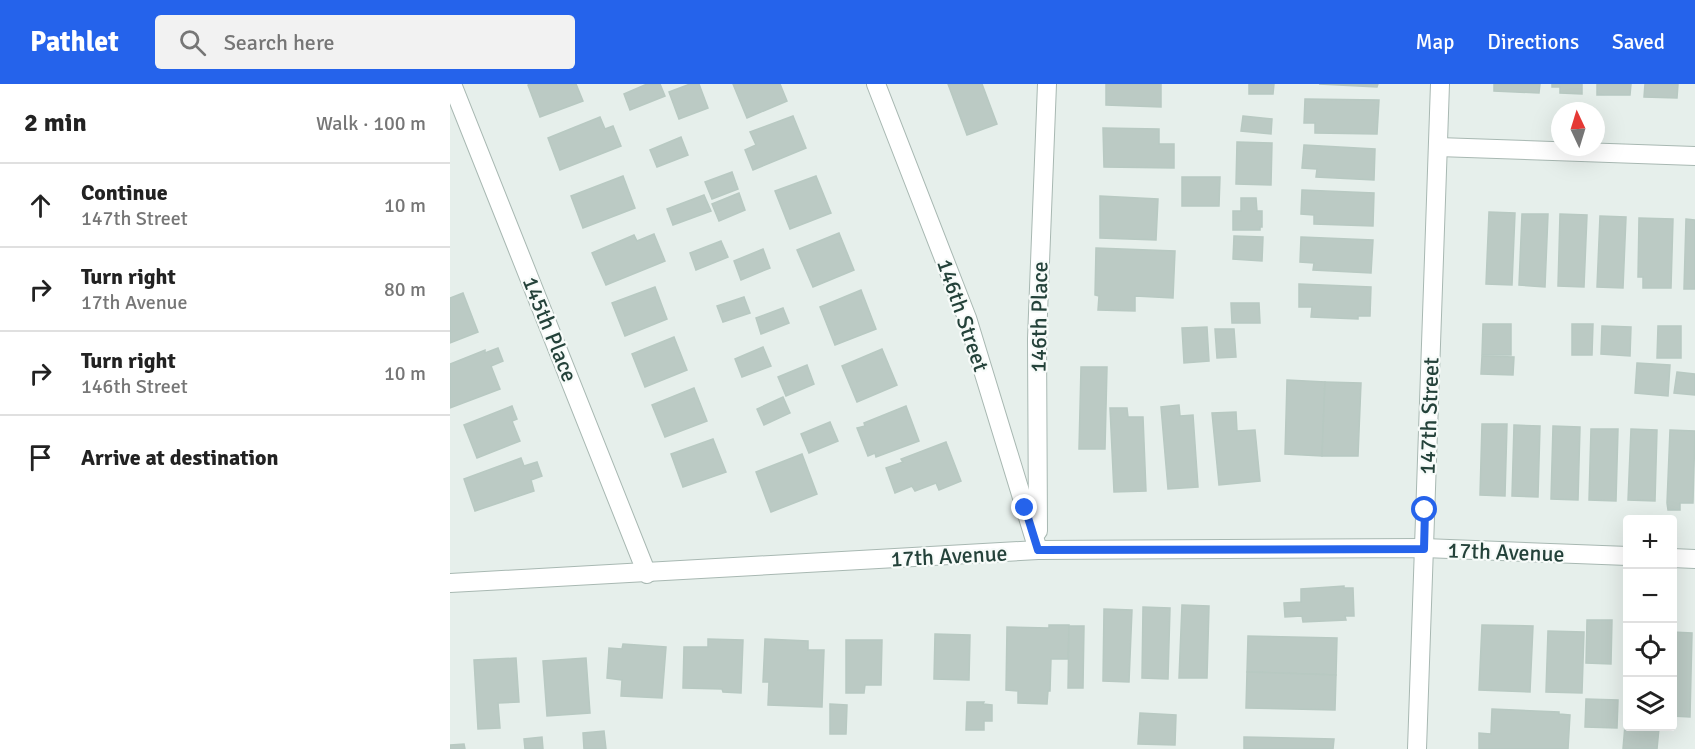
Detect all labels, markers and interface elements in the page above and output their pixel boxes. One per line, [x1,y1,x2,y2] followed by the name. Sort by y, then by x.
[155,15,575,69] search box
[30,25,119,59] text: Pathlet
[176,26,209,59] icon: search
[224,29,335,56] text: Search here
[1416,29,1454,55] text: Map
[1487,29,1579,55] text: Directions
[1612,29,1665,55] text: Saved
[1551,102,1605,156] north arrow
[24,107,87,139] text: 2 min
[316,111,426,136] text: Walk · 100 m
[81,179,168,206] text: Continue
[24,189,57,222] icon: ahead
[384,193,426,218] text: 10 m
[81,206,188,231] text: 147th Street
[931,255,995,375] street label: 146th Street
[1025,261,1053,373] street label: 146th Place
[81,263,176,290] text: Turn right
[517,272,583,386] street label: 145th Place
[24,273,57,306] icon: right
[384,277,426,302] text: 80 m
[81,290,187,315] text: 17th Avenue
[81,347,176,374] text: Turn right
[24,357,57,390] icon: right
[1413,357,1445,475] street label: 147th Street
[384,361,426,386] text: 10 m
[81,374,188,399] text: 146th Street
[24,441,57,474] icon: arrive
[81,444,278,471] text: Arrive at destination
[1011,494,1037,520] route end
[1411,496,1437,522] route start
[1623,515,1677,731] map controls
[1623,515,1677,569] button: +
[1447,536,1565,568] street label: 17th Avenue
[890,539,1008,573] street label: 17th Avenue
[1623,569,1677,623] button: −
[1623,623,1677,677] button: locate
[1623,677,1677,731] button: layers

